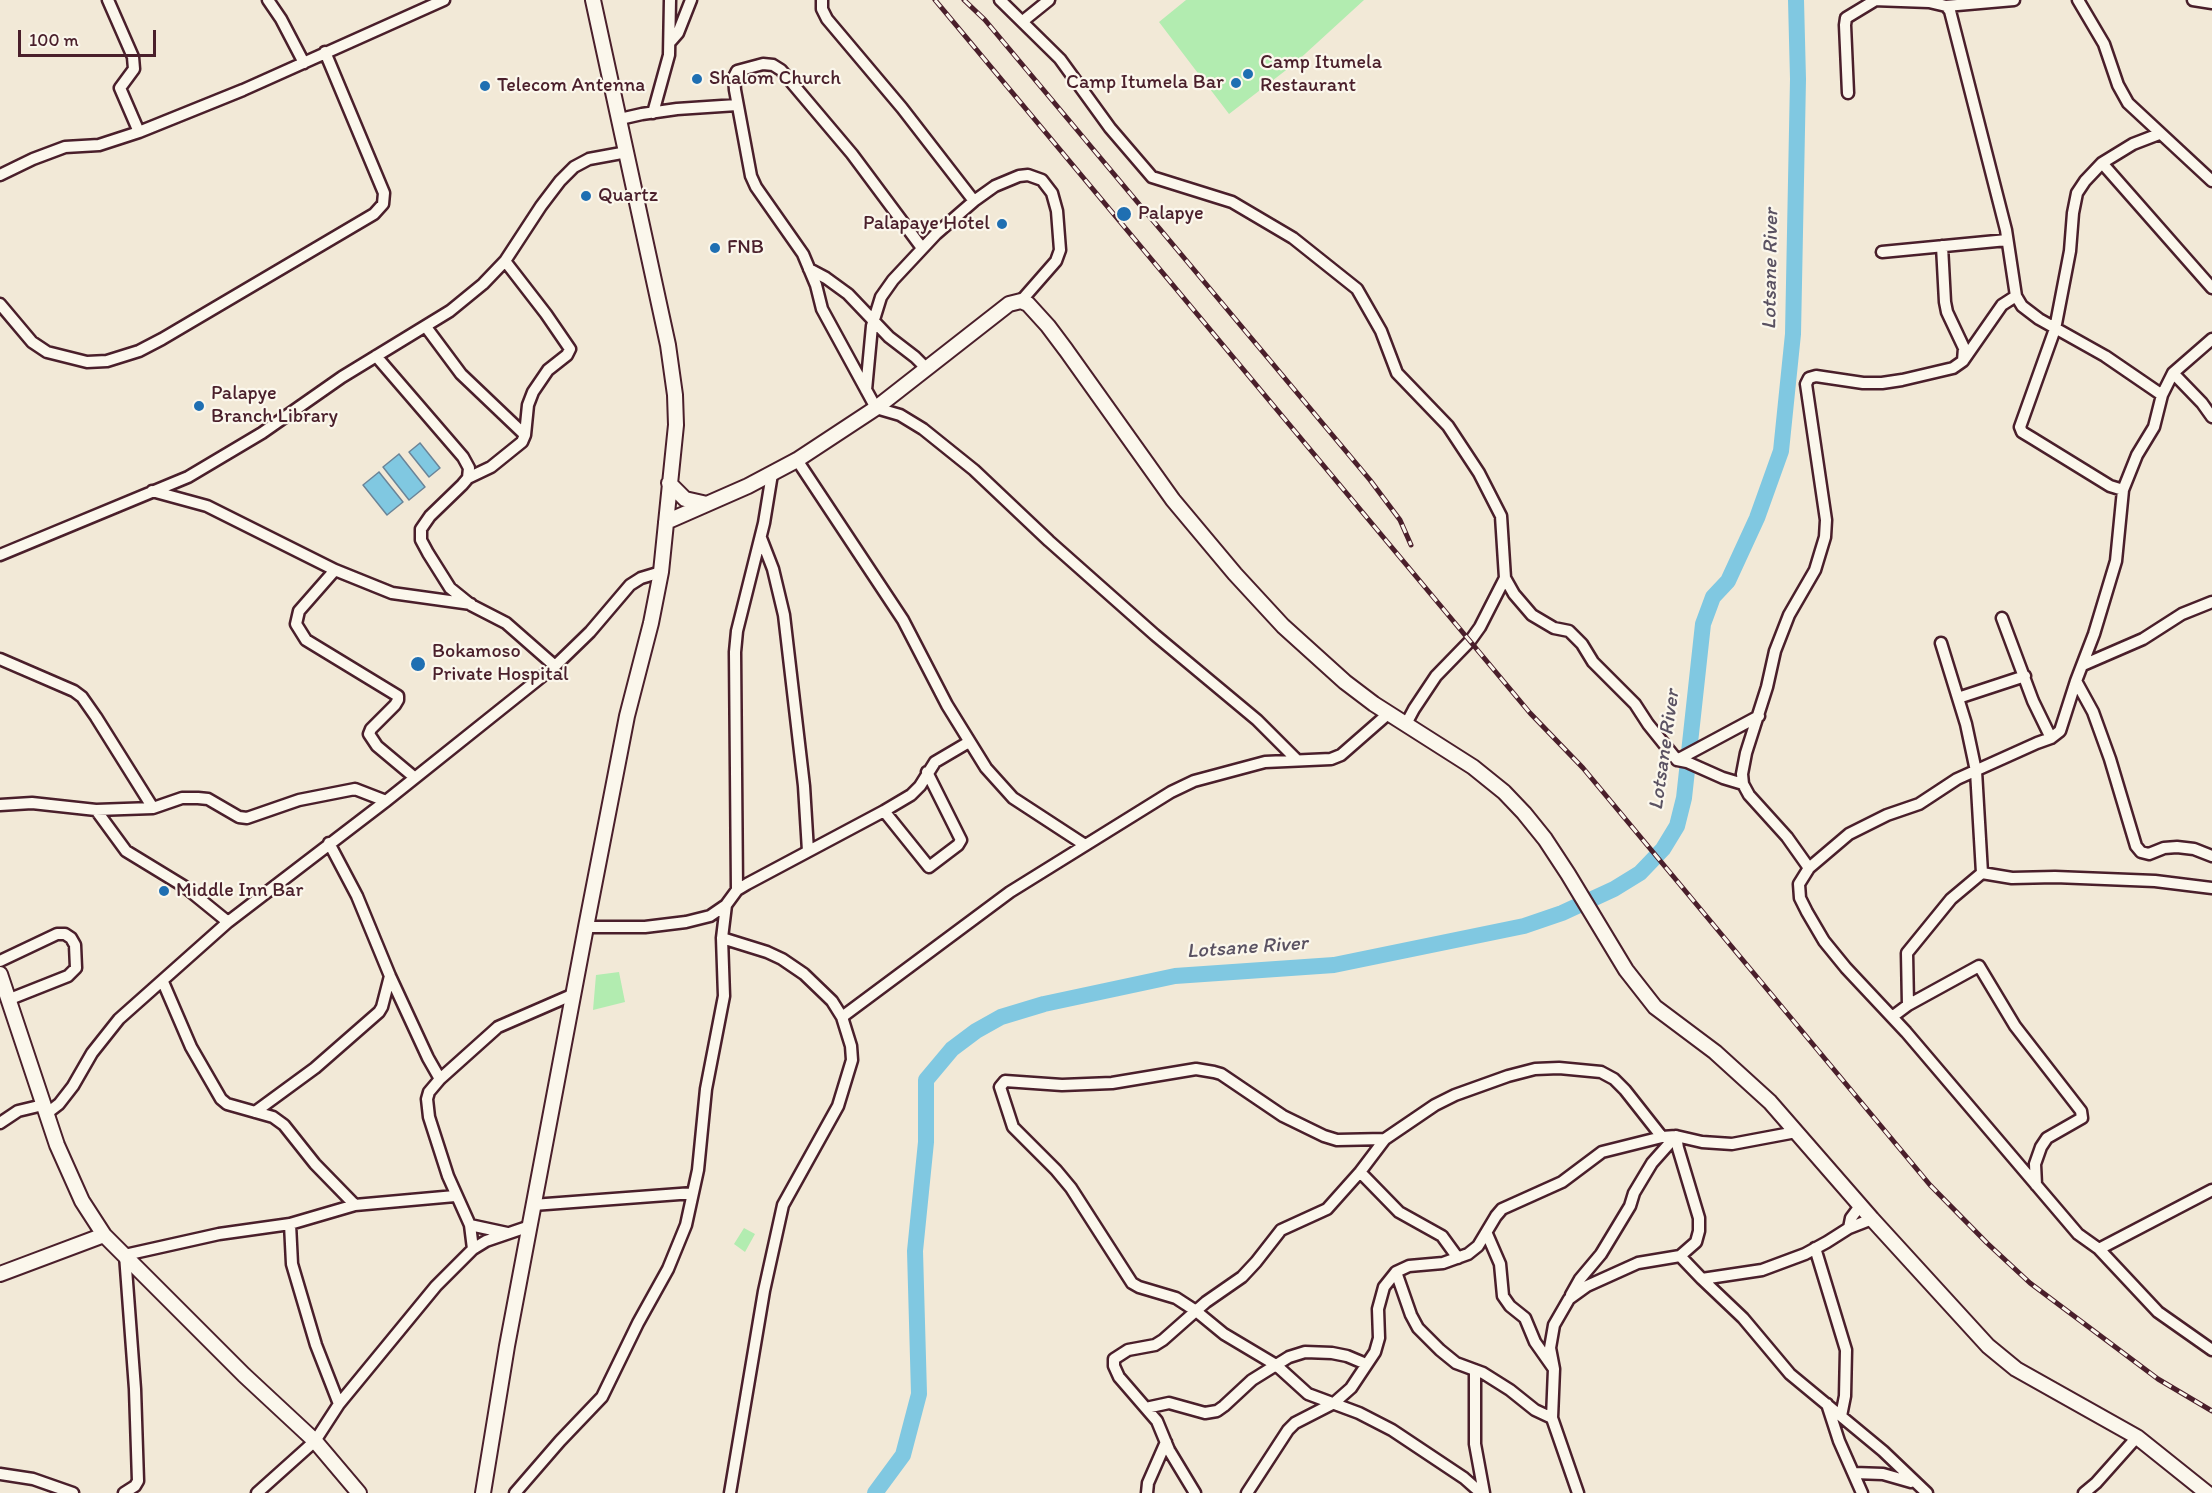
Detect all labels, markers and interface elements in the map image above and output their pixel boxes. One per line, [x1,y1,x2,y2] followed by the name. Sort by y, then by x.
[21,18,159,56] scale bar
[29,29,79,51] text: 100 m
[1260,51,1382,98] place label: Camp Itumela Restaurant
[709,67,841,91] place label: Shalom Church
[1241,67,1255,81] marker: Camp Itumela Restaurant
[1066,71,1224,95] place label: Camp Itumela Bar
[690,72,704,86] marker: Shalom Church
[497,74,645,98] place label: Telecom Antenna
[1229,76,1243,90] marker: Camp Itumela Bar
[478,79,492,93] marker: Telecom Antenna
[598,184,658,208] place label: Quartz
[579,189,593,203] marker: Quartz
[1138,202,1204,226] place label: Palapye
[1115,205,1133,223] marker: Palapye
[1757,208,1785,330] water label: Lotsane River
[863,212,990,236] place label: Palapaye Hotel
[995,217,1009,231] marker: Palapaye Hotel
[727,236,764,260] place label: FNB
[708,241,722,255] marker: FNB
[211,382,338,429] place label: Palapye Branch Library
[192,399,206,413] marker: Palapye Branch Library
[432,640,569,687] place label: Bokamoso Private Hospital
[409,655,427,673] marker: Bokamoso Private Hospital
[1644,688,1686,812] water label: Lotsane River
[176,879,303,903] place label: Middle Inn Bar
[157,884,171,898] marker: Middle Inn Bar
[1186,931,1308,965] water label: Lotsane River

